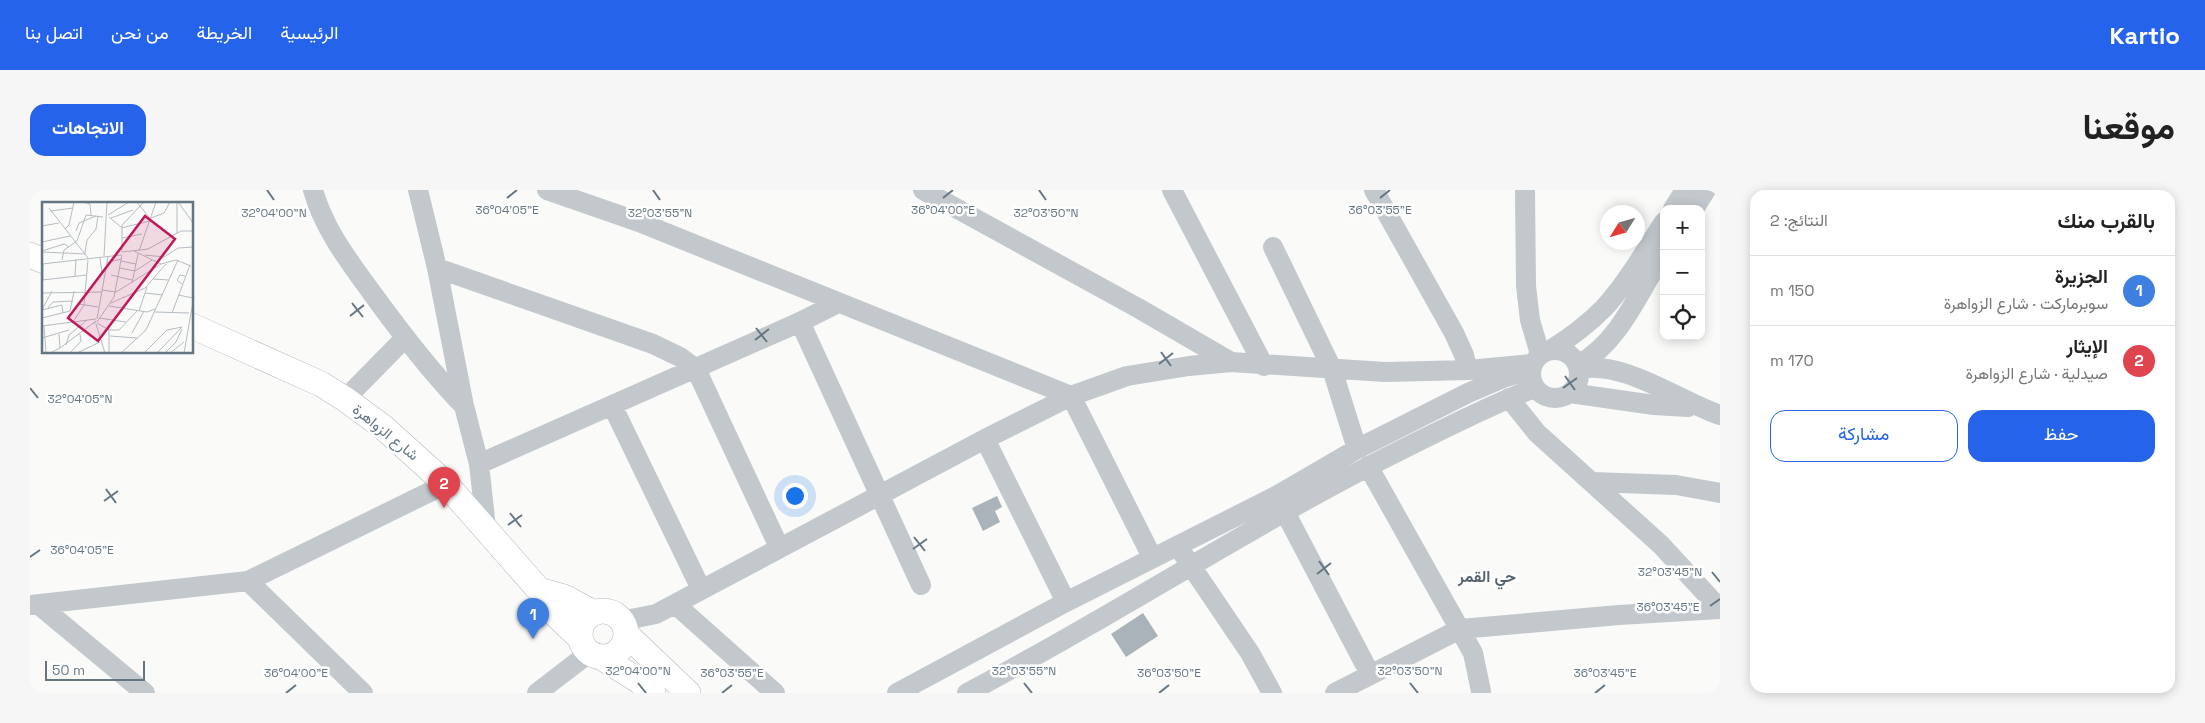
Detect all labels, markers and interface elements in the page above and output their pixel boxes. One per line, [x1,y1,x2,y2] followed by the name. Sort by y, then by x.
[2110,20,2180,51] text: Kartio
[25,21,83,44] text: اتصل بنا
[111,21,169,44] text: من نحن
[197,21,252,44] text: الخريطة
[280,21,338,44] text: الرئيسية
[30,104,146,156] button: الاتجاهات
[2082,105,2175,149] text: موقعنا
[42,202,194,354] inset map
[475,202,539,218] text: 36°04'05"E
[911,202,975,218] text: 36°04'00"E
[1348,202,1412,218] text: 36°03'55"E
[241,205,307,221] text: 32°04'00"N
[628,205,692,221] text: 32°03'55"N
[1014,205,1078,221] text: 32°03'50"N
[1600,205,1645,250] north arrow
[1660,205,1705,340] map controls
[1660,205,1705,250] button: +
[2057,207,2155,234] text: بالقرب منك
[1770,210,1828,231] text: النتائج: 2
[1660,250,1705,295] button: −
[2055,264,2108,289] text: الجزيرة
[1770,280,1814,301] text: 150 m
[2135,280,2143,301] text: 1
[1944,293,2108,314] text: سوبرماركت · شارع الزواهرة
[1660,295,1705,340] button: locate
[2066,334,2108,359] text: الإيثار
[1770,350,1814,371] text: 170 m
[2134,350,2144,371] text: 2
[1966,363,2108,384] text: صيدلية · شارع الزواهرة
[48,391,112,407] text: 32°04'05"N
[348,400,423,466] street label: شارع الزواهرة
[1770,410,1958,462] button: مشاركة
[1968,410,2155,462] button: حفظ
[428,467,460,508] pin: 2
[782,483,808,509] your location
[50,542,114,558] text: 36°04'05"E
[1638,564,1702,580] text: 32°03'45"N
[1457,566,1516,590] district label: حي القمر
[517,598,549,639] pin: 1
[1636,599,1700,615] text: 36°03'45"E
[45,658,145,681] scale bar
[52,661,85,679] text: 50 m
[605,663,671,679] text: 32°04'00"N
[992,663,1056,679] text: 32°03'55"N
[1378,663,1442,679] text: 32°03'50"N
[264,665,328,681] text: 36°04'00"E
[700,665,764,681] text: 36°03'55"E
[1137,665,1201,681] text: 36°03'50"E
[1573,665,1637,681] text: 36°03'45"E

